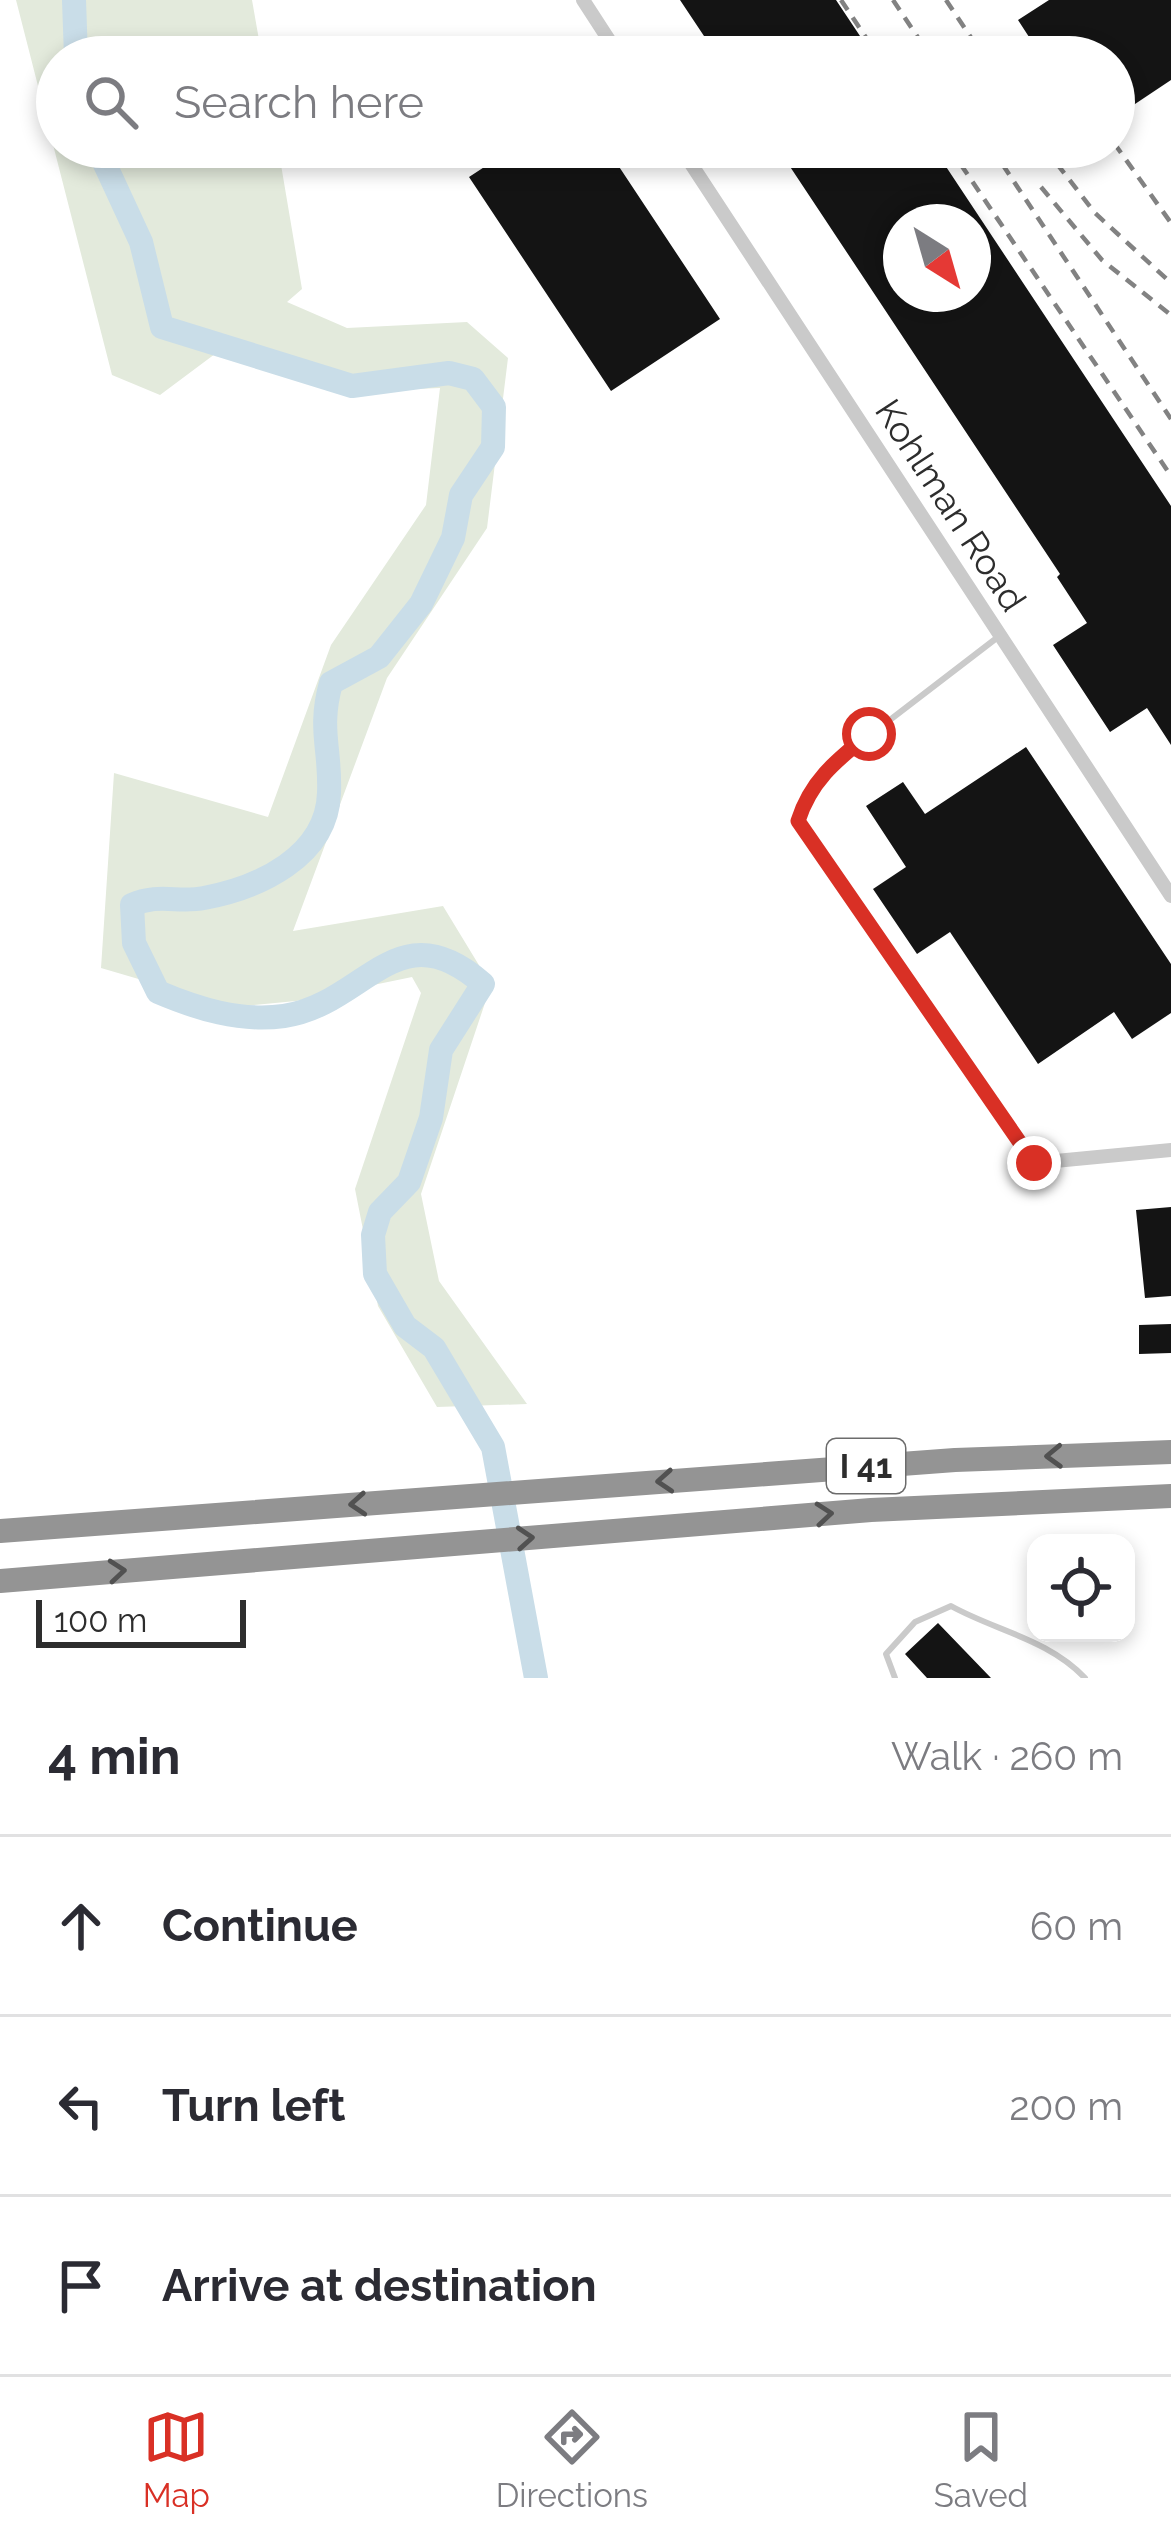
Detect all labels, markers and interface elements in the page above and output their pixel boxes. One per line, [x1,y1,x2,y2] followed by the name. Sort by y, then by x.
[36,36,1135,168] search box
[78,69,144,135] icon: search
[174,76,424,129] text: Search here
[883,204,991,312] north arrow
[867,391,1035,619] street label: Kohlman Road
[842,707,896,761] route start
[1007,1136,1061,1190] route end
[827,1439,905,1493] road number: I 41
[1044,1443,1063,1469] one-way arrow
[655,1468,674,1494] one-way arrow
[348,1490,367,1516] one-way arrow
[815,1502,834,1527] one-way arrow
[516,1525,535,1551] one-way arrow
[1027,1534,1135,1642] map controls
[1027,1534,1135,1642] button: locate
[107,1559,126,1584] one-way arrow
[36,1594,246,1647] scale bar
[54,1601,147,1640] text: 100 m
[48,1726,181,1786] text: 4 min
[891,1733,1123,1779] text: Walk · 260 m
[48,1893,114,1959] icon: ahead
[162,1899,358,1952] text: Continue
[1030,1903,1123,1949] text: 60 m
[48,2073,114,2139] icon: left
[162,2079,345,2132] text: Turn left
[1009,2083,1123,2129] text: 200 m
[48,2253,114,2319] icon: arrive
[162,2259,597,2312] text: Arrive at destination
[143,2404,210,2515] tab: Map
[496,2404,648,2515] tab: Directions
[934,2404,1028,2515] tab: Saved

